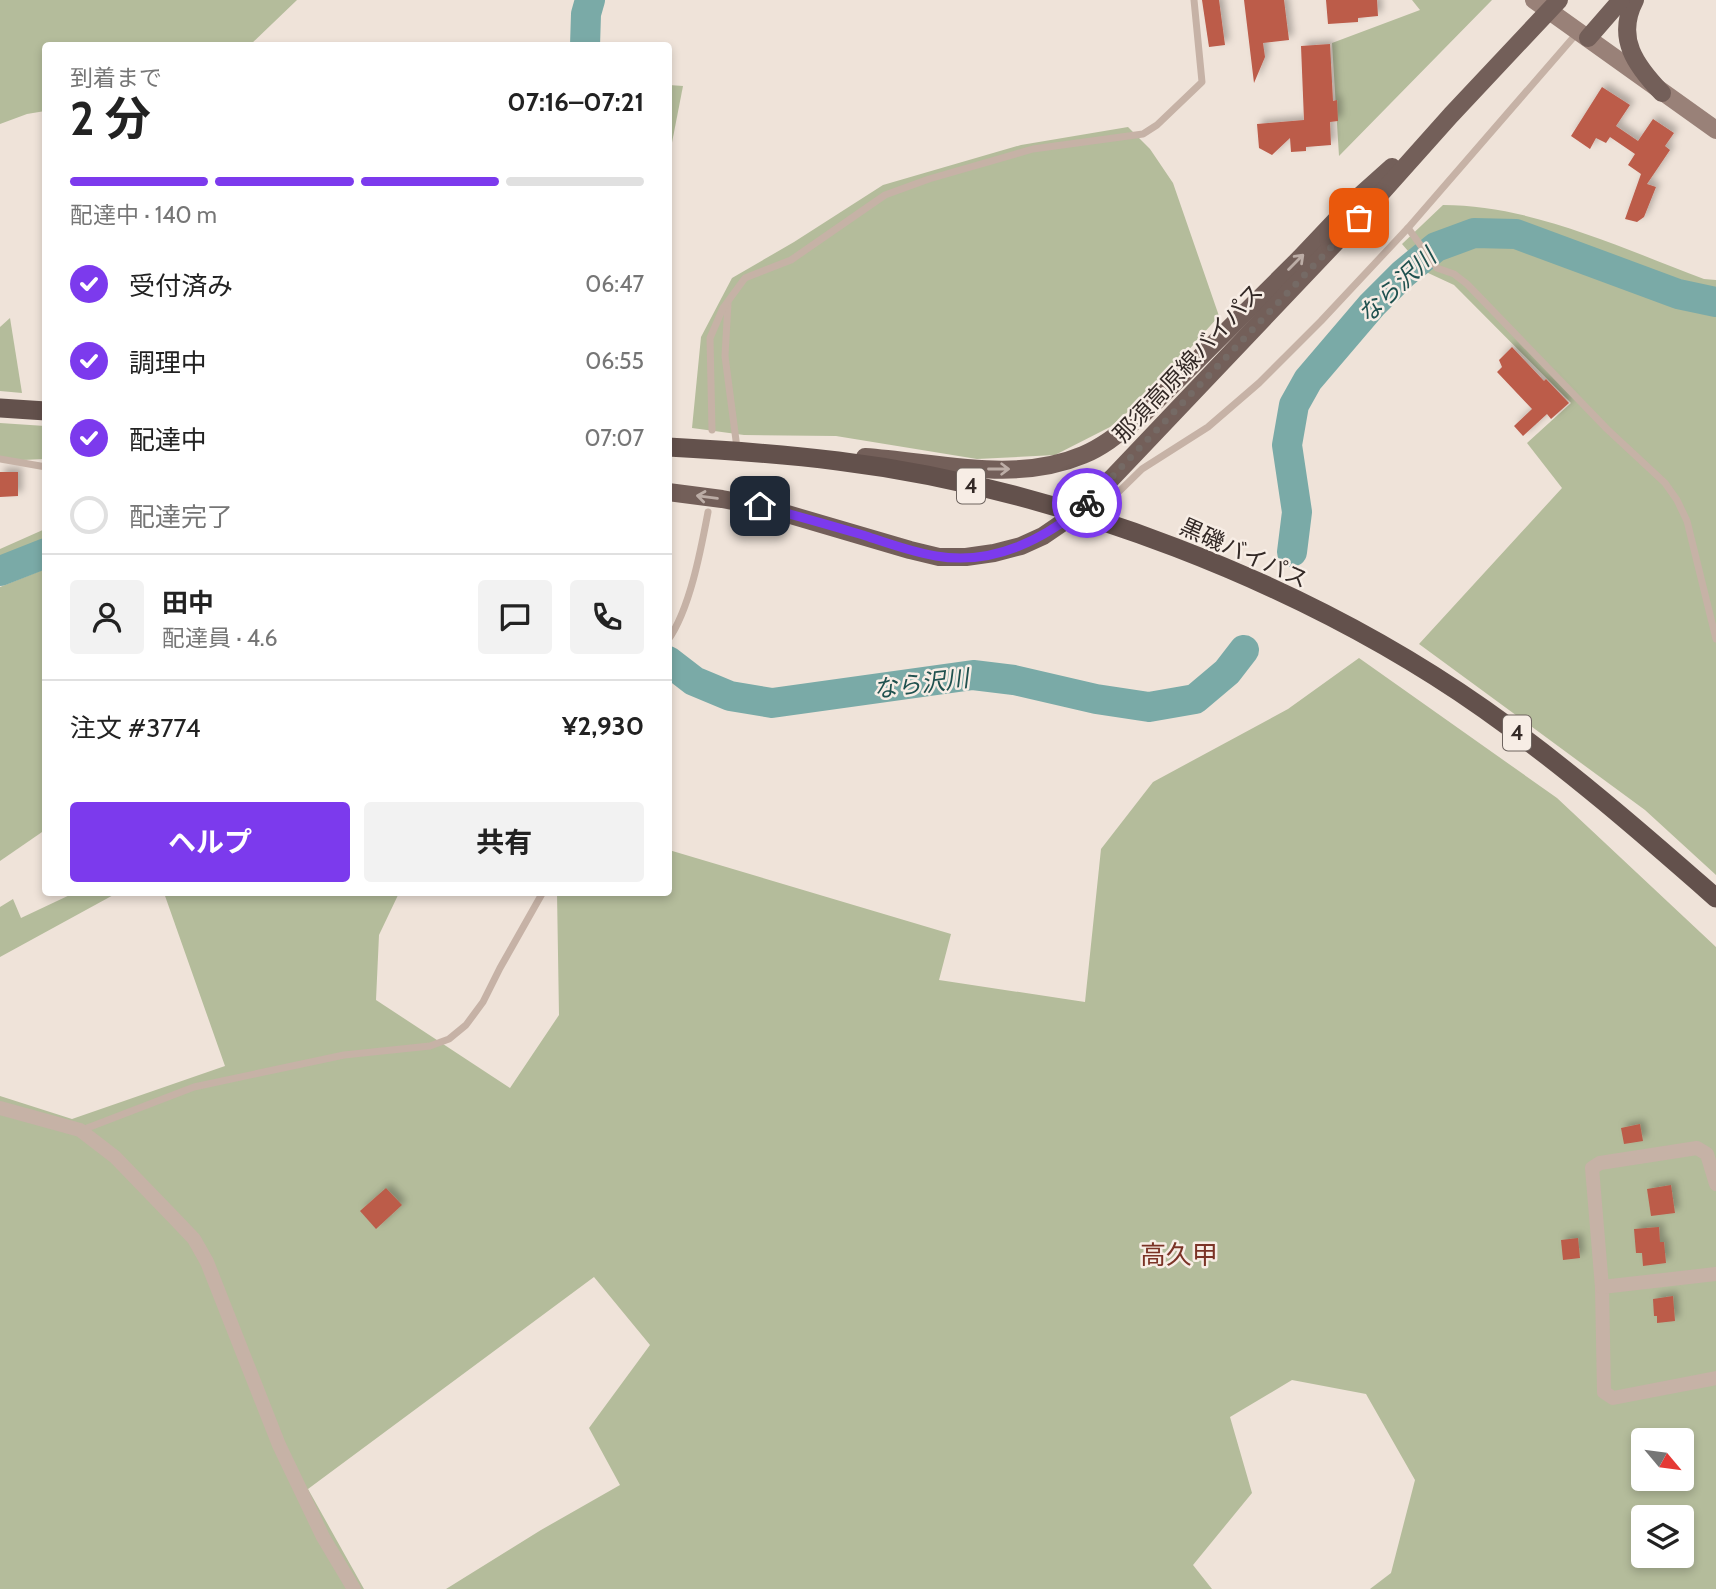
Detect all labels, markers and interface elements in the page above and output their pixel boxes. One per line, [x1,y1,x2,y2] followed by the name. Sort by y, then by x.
[70,64,162,92] text: 到着まで
[507,86,644,118] text: 07:16–07:21
[70,91,151,147] text: 2 分
[1329,188,1389,248] pin
[1340,199,1378,237] icon: bag
[70,201,217,229] text: 配達中 · 140 m
[1352,240,1444,329] water label: なら沢川
[1287,253,1304,270] one-way arrow
[70,265,108,303] icon: check
[129,270,233,302] text: 受付済み
[585,270,644,298] text: 06:47
[1107,278,1269,448] street label: 那須高原線バイパス
[70,342,108,380] icon: check
[129,347,207,379] text: 調理中
[585,347,644,375] text: 06:55
[70,419,108,457] icon: check
[129,424,207,456] text: 配達中
[584,424,644,452] text: 07:07
[987,462,1010,476] one-way arrow
[957,468,985,504] road number: 4
[1052,468,1122,538] courier
[730,476,790,536] pin
[1068,484,1106,522] icon: bike
[741,487,779,525] icon: home
[696,490,719,503] one-way arrow
[129,501,233,533] text: 配達完了
[1175,512,1313,594] street label: 黒磯バイパス
[70,580,144,654] button: person
[478,580,552,654] button: chat
[570,580,644,654] button: phone
[162,587,214,619] text: 田中
[162,624,278,652] text: 配達員 · 4.6
[872,663,973,704] water label: なら沢川
[562,710,644,742] text: ¥2,930
[70,712,201,744] text: 注文 #3774
[1503,716,1531,750] road number: 4
[70,802,350,882] button: ヘルプ
[364,802,644,882] button: 共有
[1140,1239,1218,1271] district label: 高久甲
[1631,1428,1694,1491] north arrow
[1631,1428,1694,1568] map controls
[1631,1505,1694,1568] button: layers

